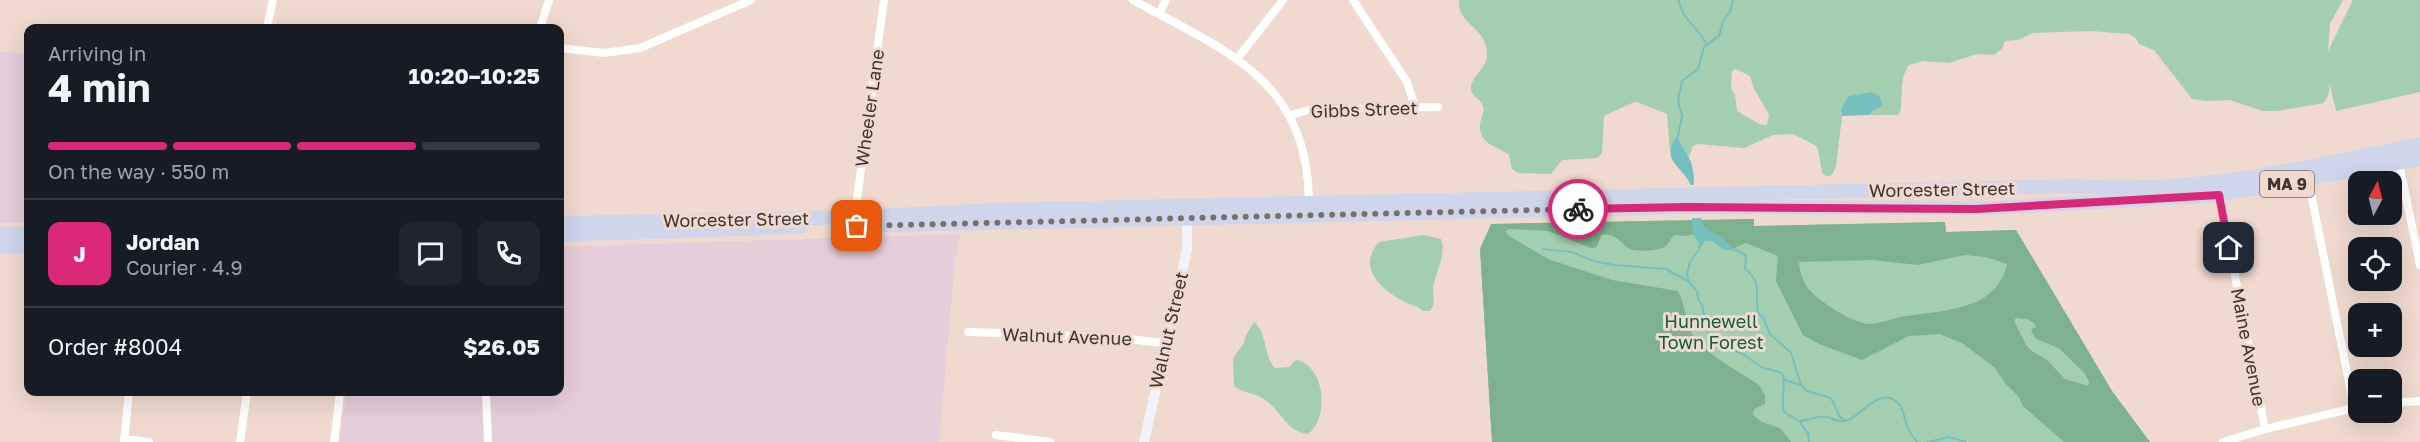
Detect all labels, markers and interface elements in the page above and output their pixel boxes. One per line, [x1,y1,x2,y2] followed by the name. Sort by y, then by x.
[48,41,146,65] text: Arriving in
[850,48,888,168] street label: Wheeler Lane
[408,62,540,89] text: 10:20–10:25
[48,64,151,111] text: 4 min
[1310,96,1418,122] street label: Gibbs Street
[48,159,229,183] text: On the way · 550 m
[2260,171,2314,197] road number: MA 9
[2348,171,2402,225] north arrow
[2348,171,2402,423] map controls
[1869,177,2015,201] street label: Worcester Street
[1548,179,1608,239] courier
[1562,193,1595,226] icon: bike
[831,200,882,251] pin
[663,207,809,231] street label: Worcester Street
[840,209,873,242] icon: bag
[399,222,462,285] button: chat
[477,222,540,285] button: phone
[2203,222,2254,273] pin
[126,228,200,255] text: Jordan
[2212,231,2245,264] icon: home
[2348,237,2402,291] button: locate
[73,240,86,267] text: J
[126,255,243,279] text: Courier · 4.9
[1144,269,1192,391] street label: Walnut Street
[2227,286,2271,408] street label: Maine Avenue
[2348,303,2402,357] button: +
[1658,310,1764,353] park label: Hunnewell Town Forest
[1002,323,1132,349] street label: Walnut Avenue
[48,333,182,360] text: Order #8004
[463,333,540,360] text: $26.05
[2348,369,2402,423] button: −

